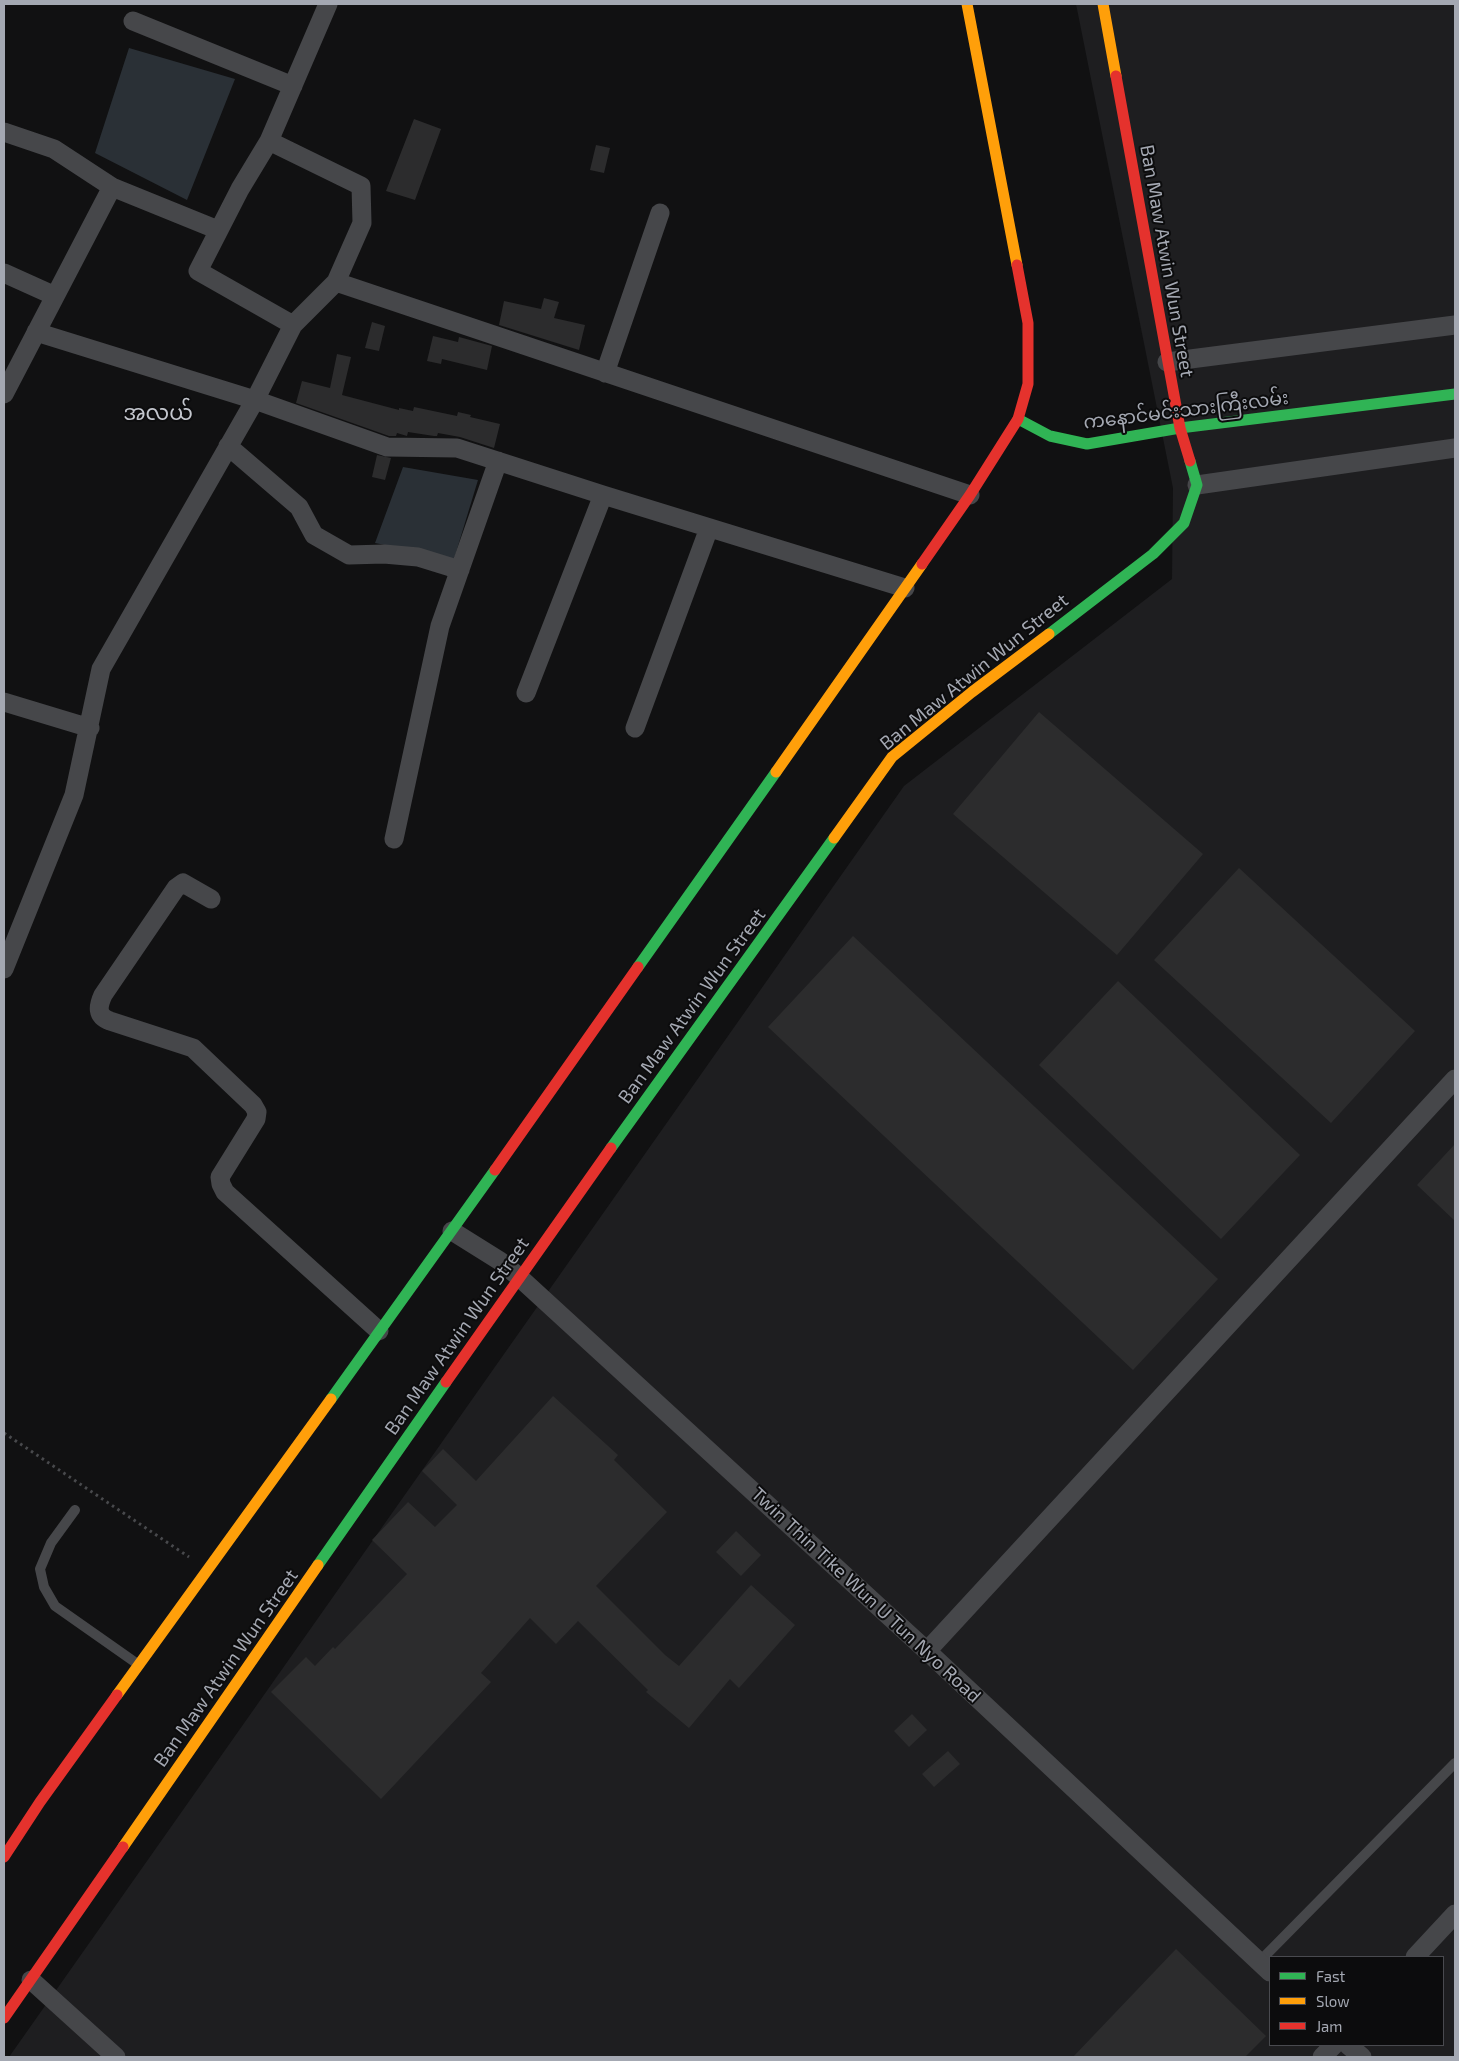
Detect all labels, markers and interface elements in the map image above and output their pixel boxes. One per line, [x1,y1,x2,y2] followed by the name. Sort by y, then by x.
[1135,143,1199,379] street label: Ban Maw Atwin Wun Street
[1082,386,1290,434] street label: ကနောင်မင်းသားကြီးလမ်း
[123,400,193,426] district label: အလယ်
[875,589,1073,755] street label: Ban Maw Atwin Wun Street
[614,904,770,1108] street label: Ban Maw Atwin Wun Street
[380,1233,534,1439] street label: Ban Maw Atwin Wun Street
[747,1483,985,1707] street label: Twin Thin Tike Wun U Tun Nyo Road
[149,1565,303,1771] street label: Ban Maw Atwin Wun Street
[1269,1956,1444,2046] legend
[1316,1967,1345,1985] text: Fast
[1316,1992,1350,2010] text: Slow
[1316,2017,1342,2035] text: Jam

